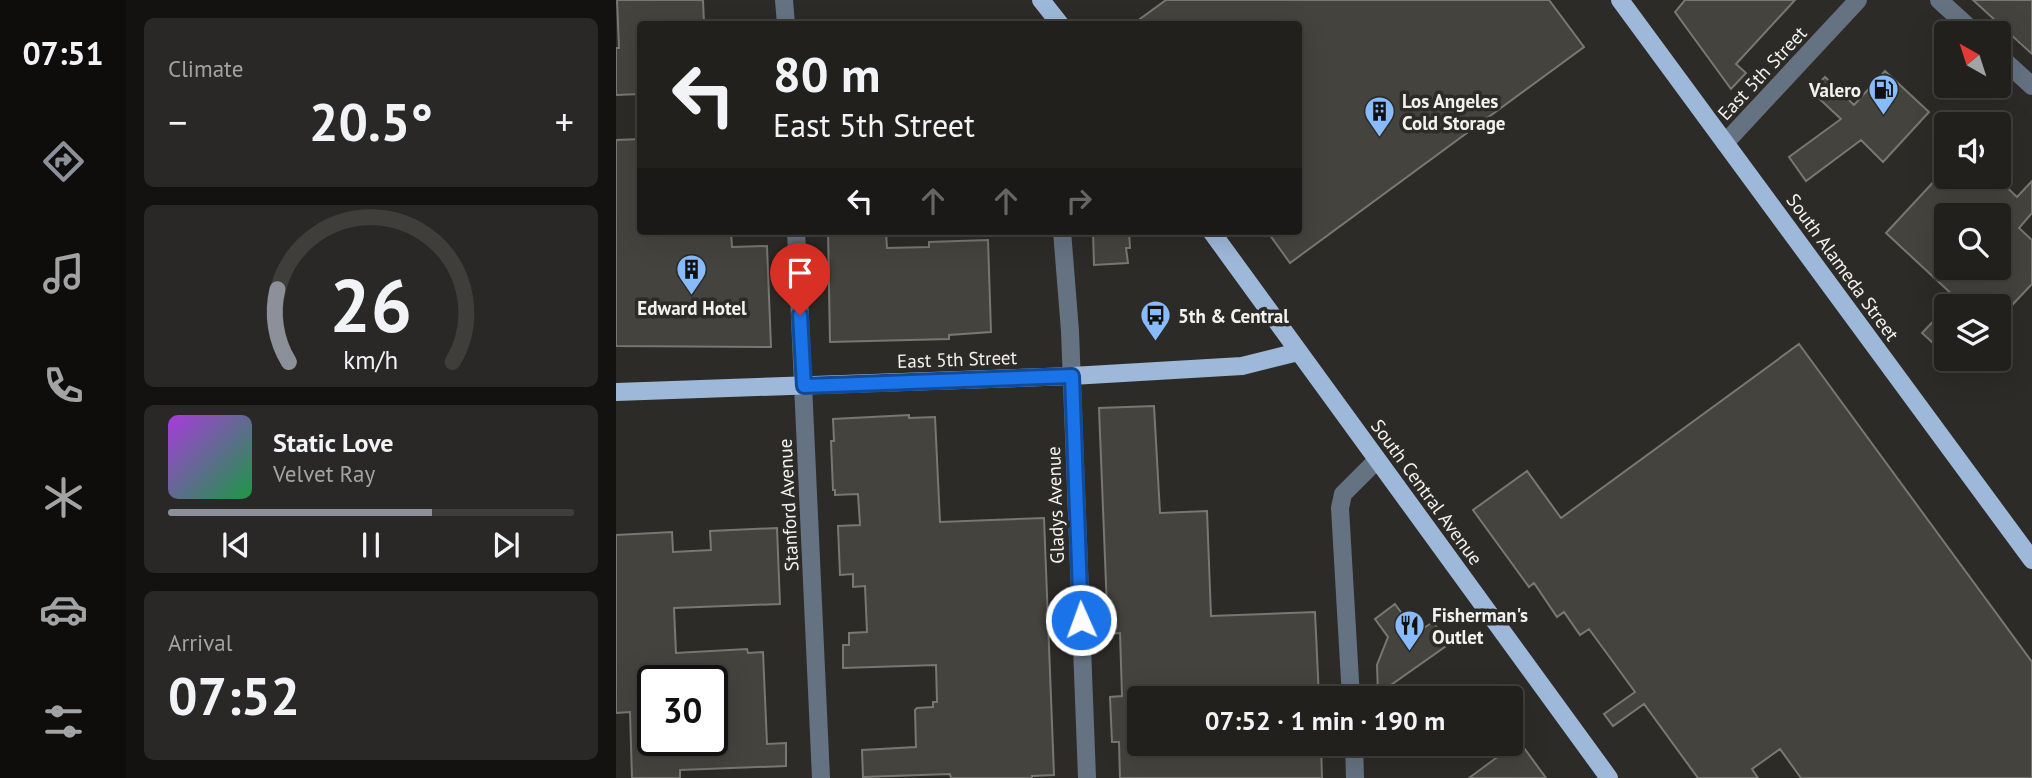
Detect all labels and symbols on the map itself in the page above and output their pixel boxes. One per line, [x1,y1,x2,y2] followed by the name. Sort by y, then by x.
[1712,21,1812,125] street label: East 5th Street
[1934,21,2011,98] north arrow
[1867,73,1901,117] fuel station icon: Valero
[1808,78,1861,102] place label: Valero
[1402,89,1506,135] place label: Los Angeles Cold Storage
[1362,95,1396,139] building icon: Los Angeles Cold Storage
[1781,189,1905,346] street label: South Alameda Street
[770,243,830,315] pin
[675,252,709,296] building icon: Edward Hotel
[637,296,747,320] place label: Edward Hotel
[1138,299,1172,343] bus stop icon: 5th & Central
[1178,304,1289,328] place label: 5th & Central
[897,345,1018,373] street label: East 5th Street
[1366,414,1488,570] street label: South Central Avenue
[773,438,803,572] street label: Stanford Avenue
[1041,446,1069,564] street label: Gladys Avenue
[1044,583,1118,657] position arrow
[1432,603,1528,649] place label: Fisherman's Outlet
[1392,609,1426,653] restaurant icon: Fisherman's Outlet
[637,665,728,756] speed limit sign: 30

